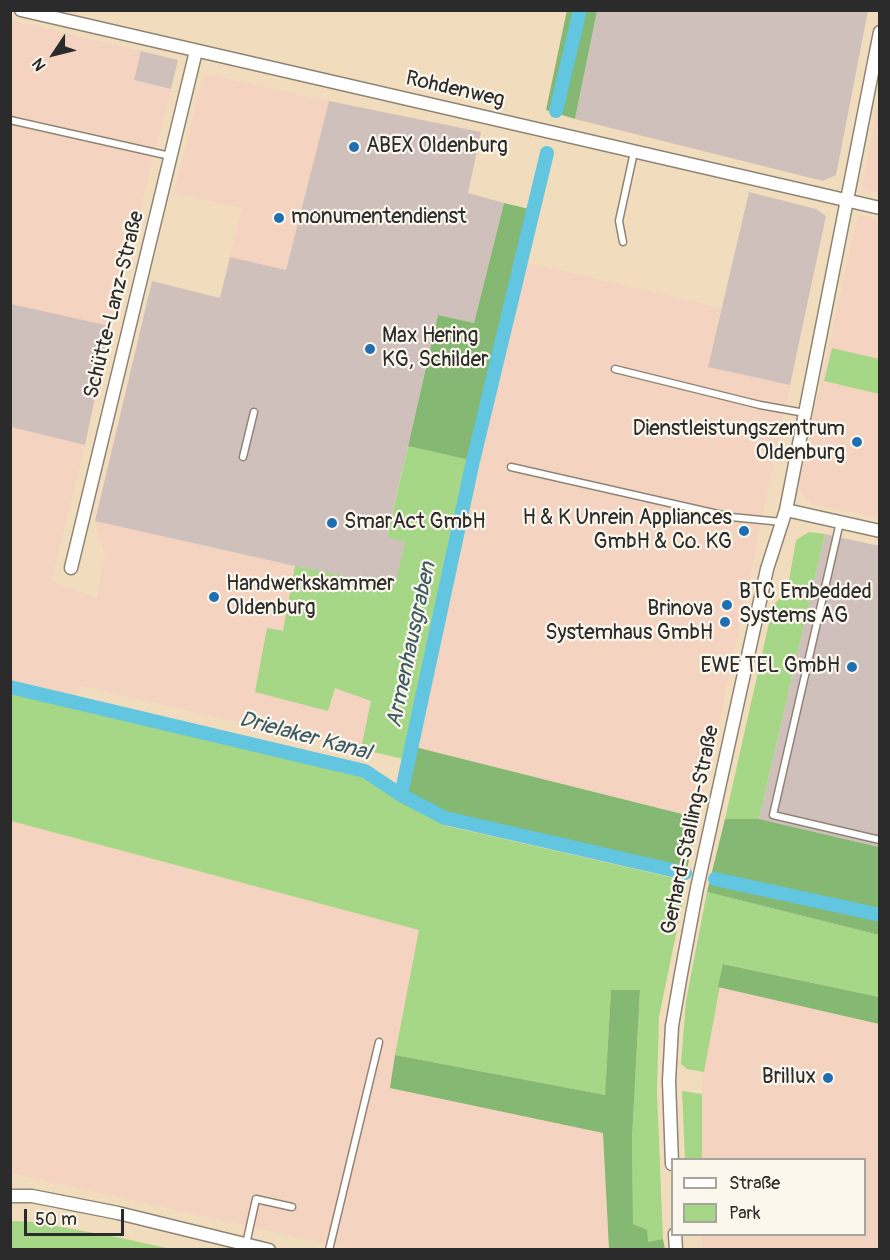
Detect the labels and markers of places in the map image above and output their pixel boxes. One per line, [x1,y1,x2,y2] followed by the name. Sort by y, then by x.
[366,134,508,160] place label: ABEX Oldenburg
[347,140,361,154] marker: ABEX Oldenburg
[291,205,466,231] place label: monumentendienst
[272,211,286,225] marker: monumentendienst
[382,324,489,374] place label: Max Hering KG, Schilder
[363,342,377,356] marker: Max Hering KG, Schilder
[632,417,845,467] place label: Dienstleistungszentrum Oldenburg
[850,435,864,449] marker: Dienstleistungszentrum Oldenburg
[522,506,732,556] place label: H & K Unrein Appliances GmbH & Co. KG
[344,510,486,536] place label: SmarAct GmbH
[325,516,339,530] marker: SmarAct GmbH
[737,524,751,538] marker: H & K Unrein Appliances GmbH & Co. KG
[226,572,394,622] place label: Handwerkskammer Oldenburg
[739,580,872,630] place label: BTC Embedded Systems AG
[207,590,221,604] marker: Handwerkskammer Oldenburg
[545,597,713,647] place label: Brinova Systemhaus GmbH
[720,598,734,612] marker: BTC Embedded Systems AG
[718,615,732,629] marker: Brinova Systemhaus GmbH
[701,654,840,680] place label: EWE TEL GmbH
[845,660,859,674] marker: EWE TEL GmbH
[762,1065,816,1091] place label: Brillux
[821,1071,835,1085] marker: Brillux

